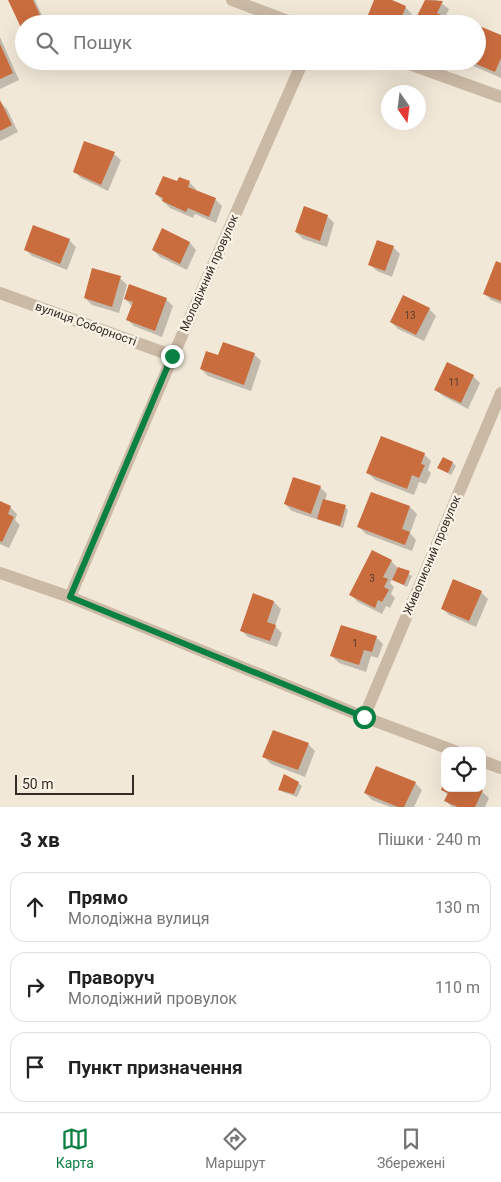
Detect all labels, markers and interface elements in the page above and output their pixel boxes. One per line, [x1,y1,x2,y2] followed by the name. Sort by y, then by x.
[15,15,486,70] search box
[33,29,61,57] icon: search
[73,31,132,54] text: Пошук
[381,85,426,130] north arrow
[177,212,241,334] street label: Молодіжний провулок
[34,299,138,349] street label: вулиця Соборності
[404,310,416,321] house number: 13
[161,345,184,368] route end
[448,377,460,388] house number: 11
[400,493,464,617] street label: Живописний провулок
[369,573,375,584] house number: 3
[352,638,358,649] house number: 1
[353,706,376,729] route start
[441,747,486,792] map controls
[441,747,486,792] button: locate
[15,772,134,795] scale bar
[22,776,54,792] text: 50 m
[20,828,60,852] text: 3 хв
[378,830,481,849] text: Пішки · 240 m
[68,886,128,909] text: Прямо
[21,893,49,921] icon: ahead
[435,898,480,917] text: 130 m
[68,909,210,928] text: Молодіжна вулиця
[68,966,154,989] text: Праворуч
[21,973,49,1001] icon: right
[435,978,480,997] text: 110 m
[68,989,237,1008] text: Молодіжний провулок
[21,1053,49,1081] icon: arrive
[68,1056,243,1079] text: Пункт призначення
[56,1125,94,1171] tab: Карта
[205,1125,266,1171] tab: Маршрут
[377,1125,445,1171] tab: Збережені

